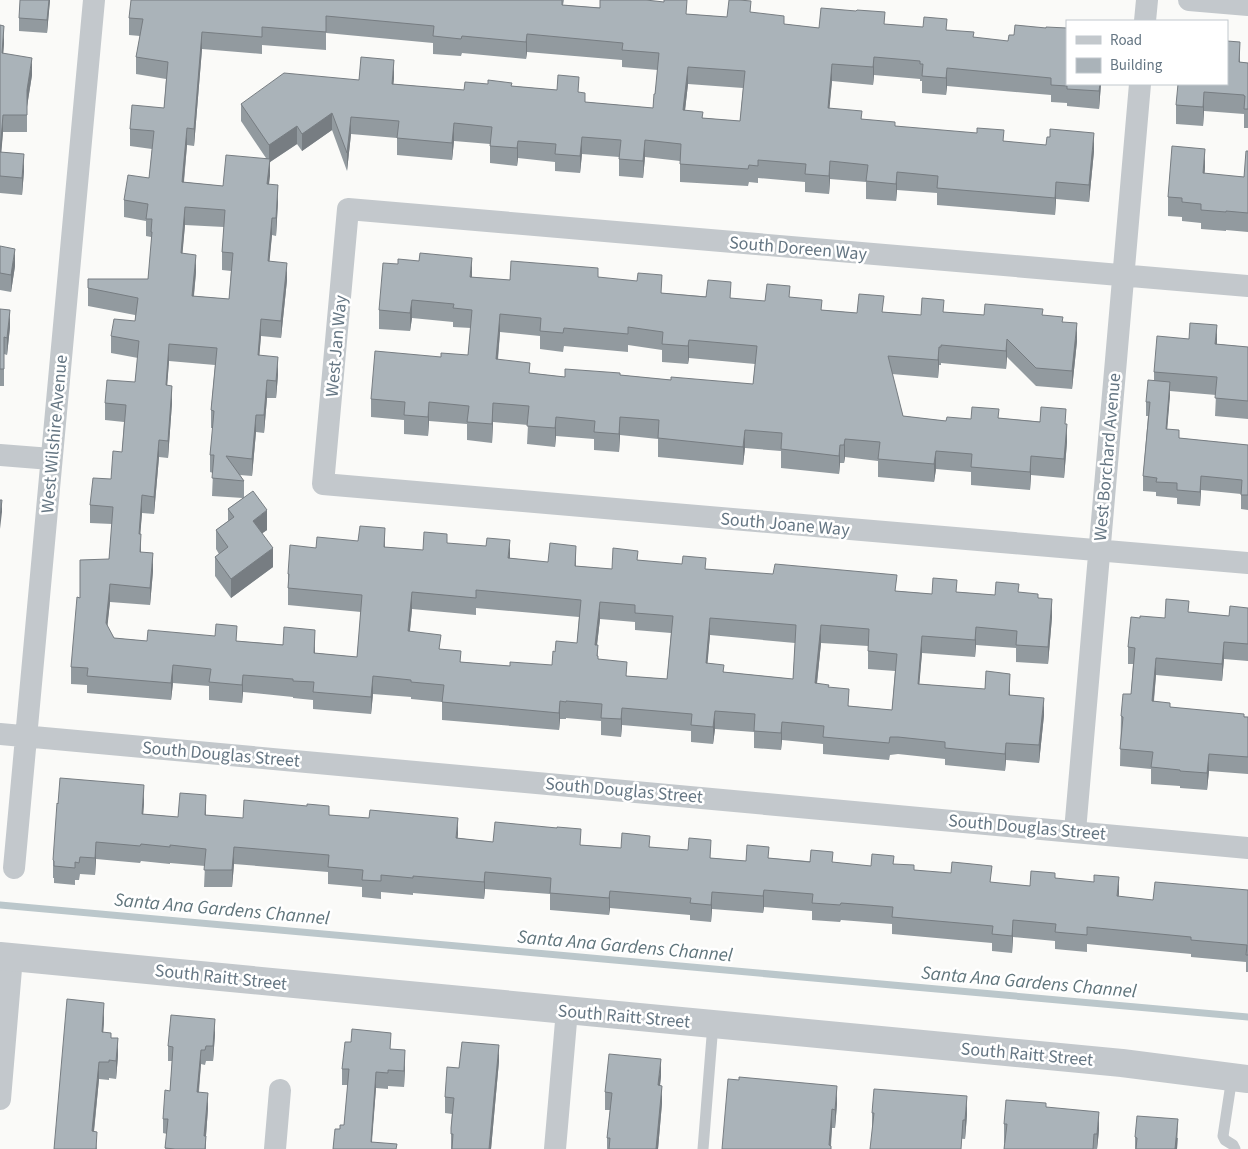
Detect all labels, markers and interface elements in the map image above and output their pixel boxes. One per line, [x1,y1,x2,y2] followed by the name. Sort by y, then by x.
[1066,20,1228,85] legend
[1110,30,1142,51] text: Road
[1110,55,1163,76] text: Building
[728,230,868,267] street label: South Doreen Way
[320,293,353,398] street label: West Jan Way
[35,354,74,514] street label: West Wilshire Avenue
[1088,372,1127,542] street label: West Borchard Avenue
[719,506,851,543] street label: South Joane Way
[141,735,301,774] street label: South Douglas Street
[544,771,704,810] street label: South Douglas Street
[947,808,1107,847] street label: South Douglas Street
[113,887,331,932] water label: Santa Ana Gardens Channel
[516,924,734,969] water label: Santa Ana Gardens Channel
[154,958,288,997] street label: South Raitt Street
[920,960,1138,1005] water label: Santa Ana Gardens Channel
[557,998,691,1035] street label: South Raitt Street
[960,1036,1094,1073] street label: South Raitt Street

